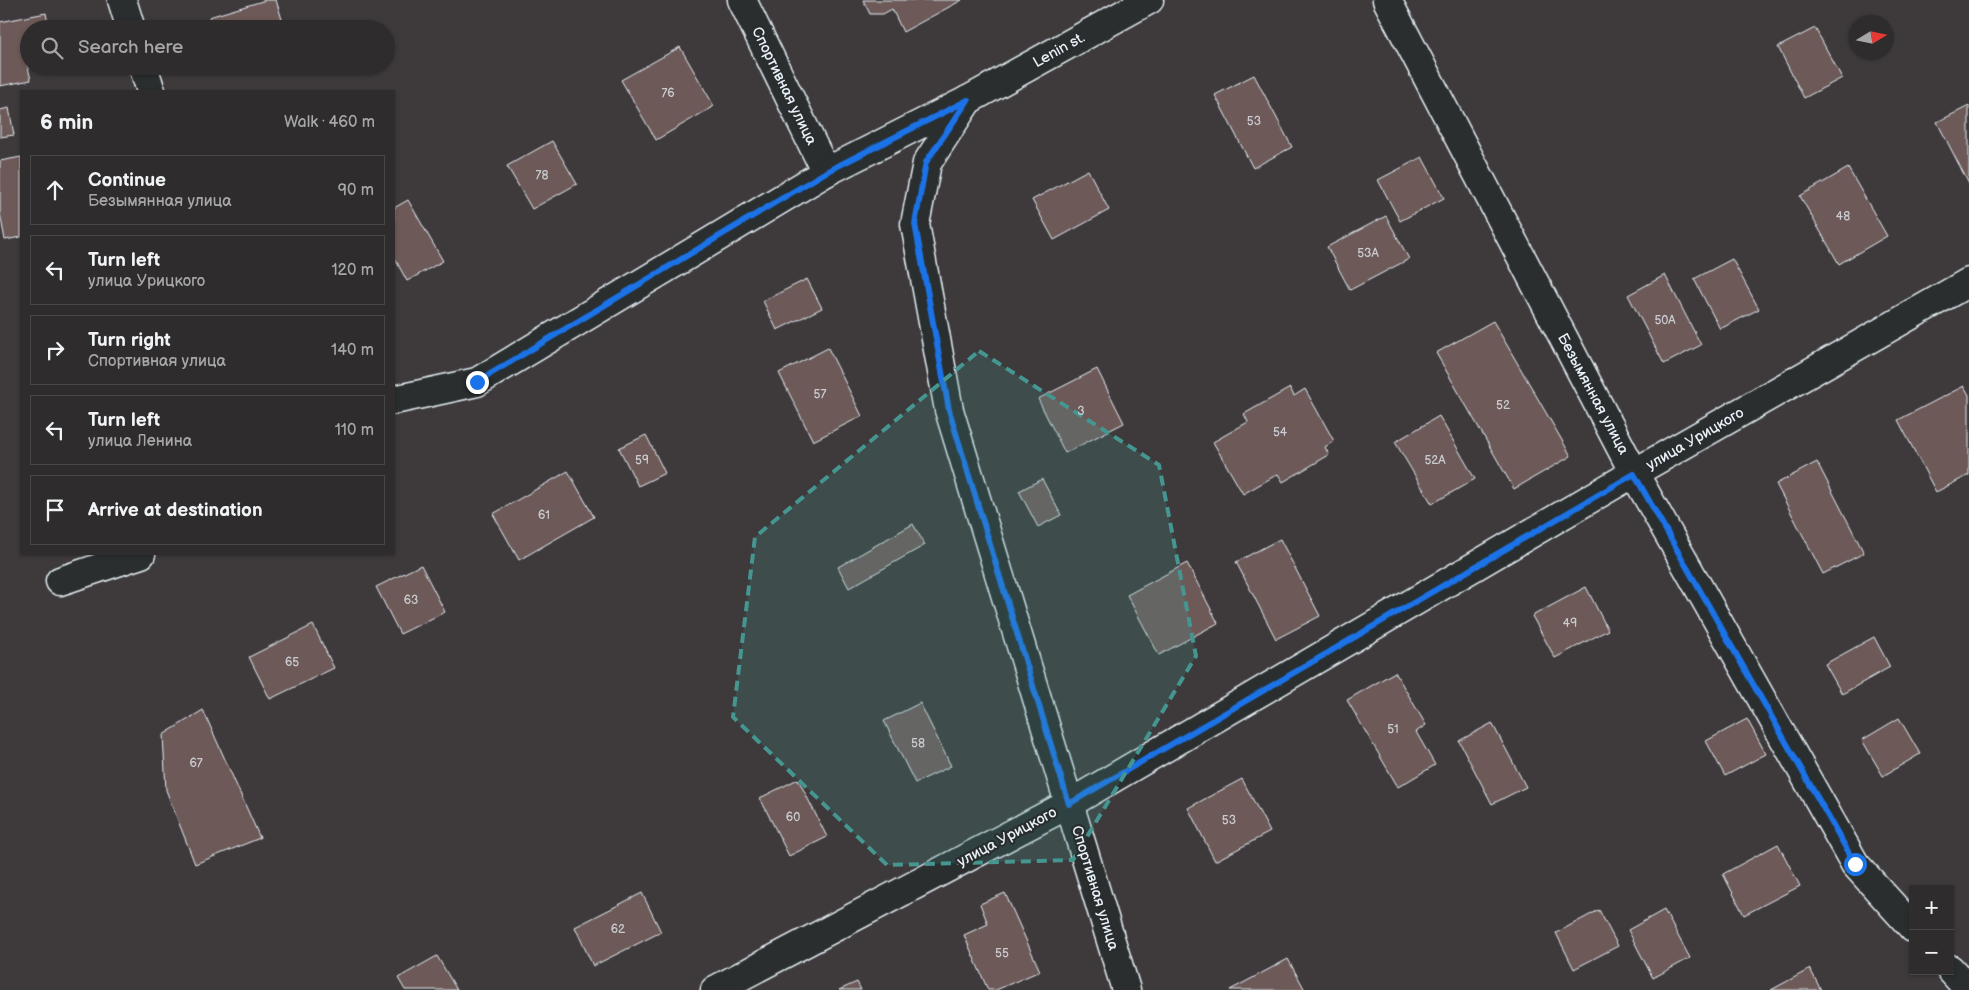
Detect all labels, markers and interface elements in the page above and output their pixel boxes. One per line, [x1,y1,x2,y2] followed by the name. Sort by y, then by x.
[1849,15,1894,60] north arrow
[20,20,395,75] search box
[747,24,821,148] street label: Спортивная улица
[1030,28,1088,72] street label: Lenin st.
[38,34,66,62] icon: search
[78,36,183,59] text: Search here
[661,86,675,101] house number: 76
[40,110,93,135] text: 6 min
[284,113,375,132] text: Walk · 460 m
[1247,114,1261,129] house number: 53
[536,168,548,183] house number: 78
[88,169,166,192] text: Continue
[41,176,69,204] icon: ahead
[338,181,374,200] text: 90 m
[88,192,232,211] text: Безымянная улица
[1836,209,1850,224] house number: 48
[1357,246,1379,261] house number: 53А
[88,249,160,272] text: Turn left
[41,256,69,284] icon: left
[331,261,374,280] text: 120 m
[88,272,205,291] text: улица Урицкого
[1654,313,1676,328] house number: 50А
[88,329,171,352] text: Turn right
[1553,330,1633,458] street label: Безымянная улица
[41,336,69,364] icon: right
[331,341,374,360] text: 140 m
[88,352,226,371] text: Спортивная улица
[466,371,489,394] route end
[814,387,826,402] house number: 57
[1496,398,1510,413] house number: 52
[1643,403,1747,475] street label: улица Урицкого
[1077,404,1085,419] house number: 3
[88,409,160,432] text: Turn left
[41,416,69,444] icon: left
[335,421,374,440] text: 110 m
[1273,425,1288,440] house number: 54
[88,432,192,451] text: улица Ленина
[635,453,649,468] house number: 59
[1424,453,1446,468] house number: 52А
[41,496,69,524] icon: arrive
[88,499,263,522] text: Arrive at destination
[538,508,550,523] house number: 61
[404,593,418,608] house number: 63
[1563,616,1577,631] house number: 49
[285,655,299,670] house number: 65
[1387,722,1399,737] house number: 51
[911,736,925,751] house number: 58
[189,756,203,771] house number: 67
[954,803,1060,871] street label: улица Урицкого
[786,810,800,825] house number: 60
[1222,813,1236,828] house number: 53
[1067,823,1123,953] street label: Спортивная улица
[1844,853,1867,876] route start
[1909,885,1954,975] map controls
[1909,885,1954,930] button: +
[611,922,625,937] house number: 62
[1909,930,1954,975] button: −
[995,946,1009,961] house number: 55

